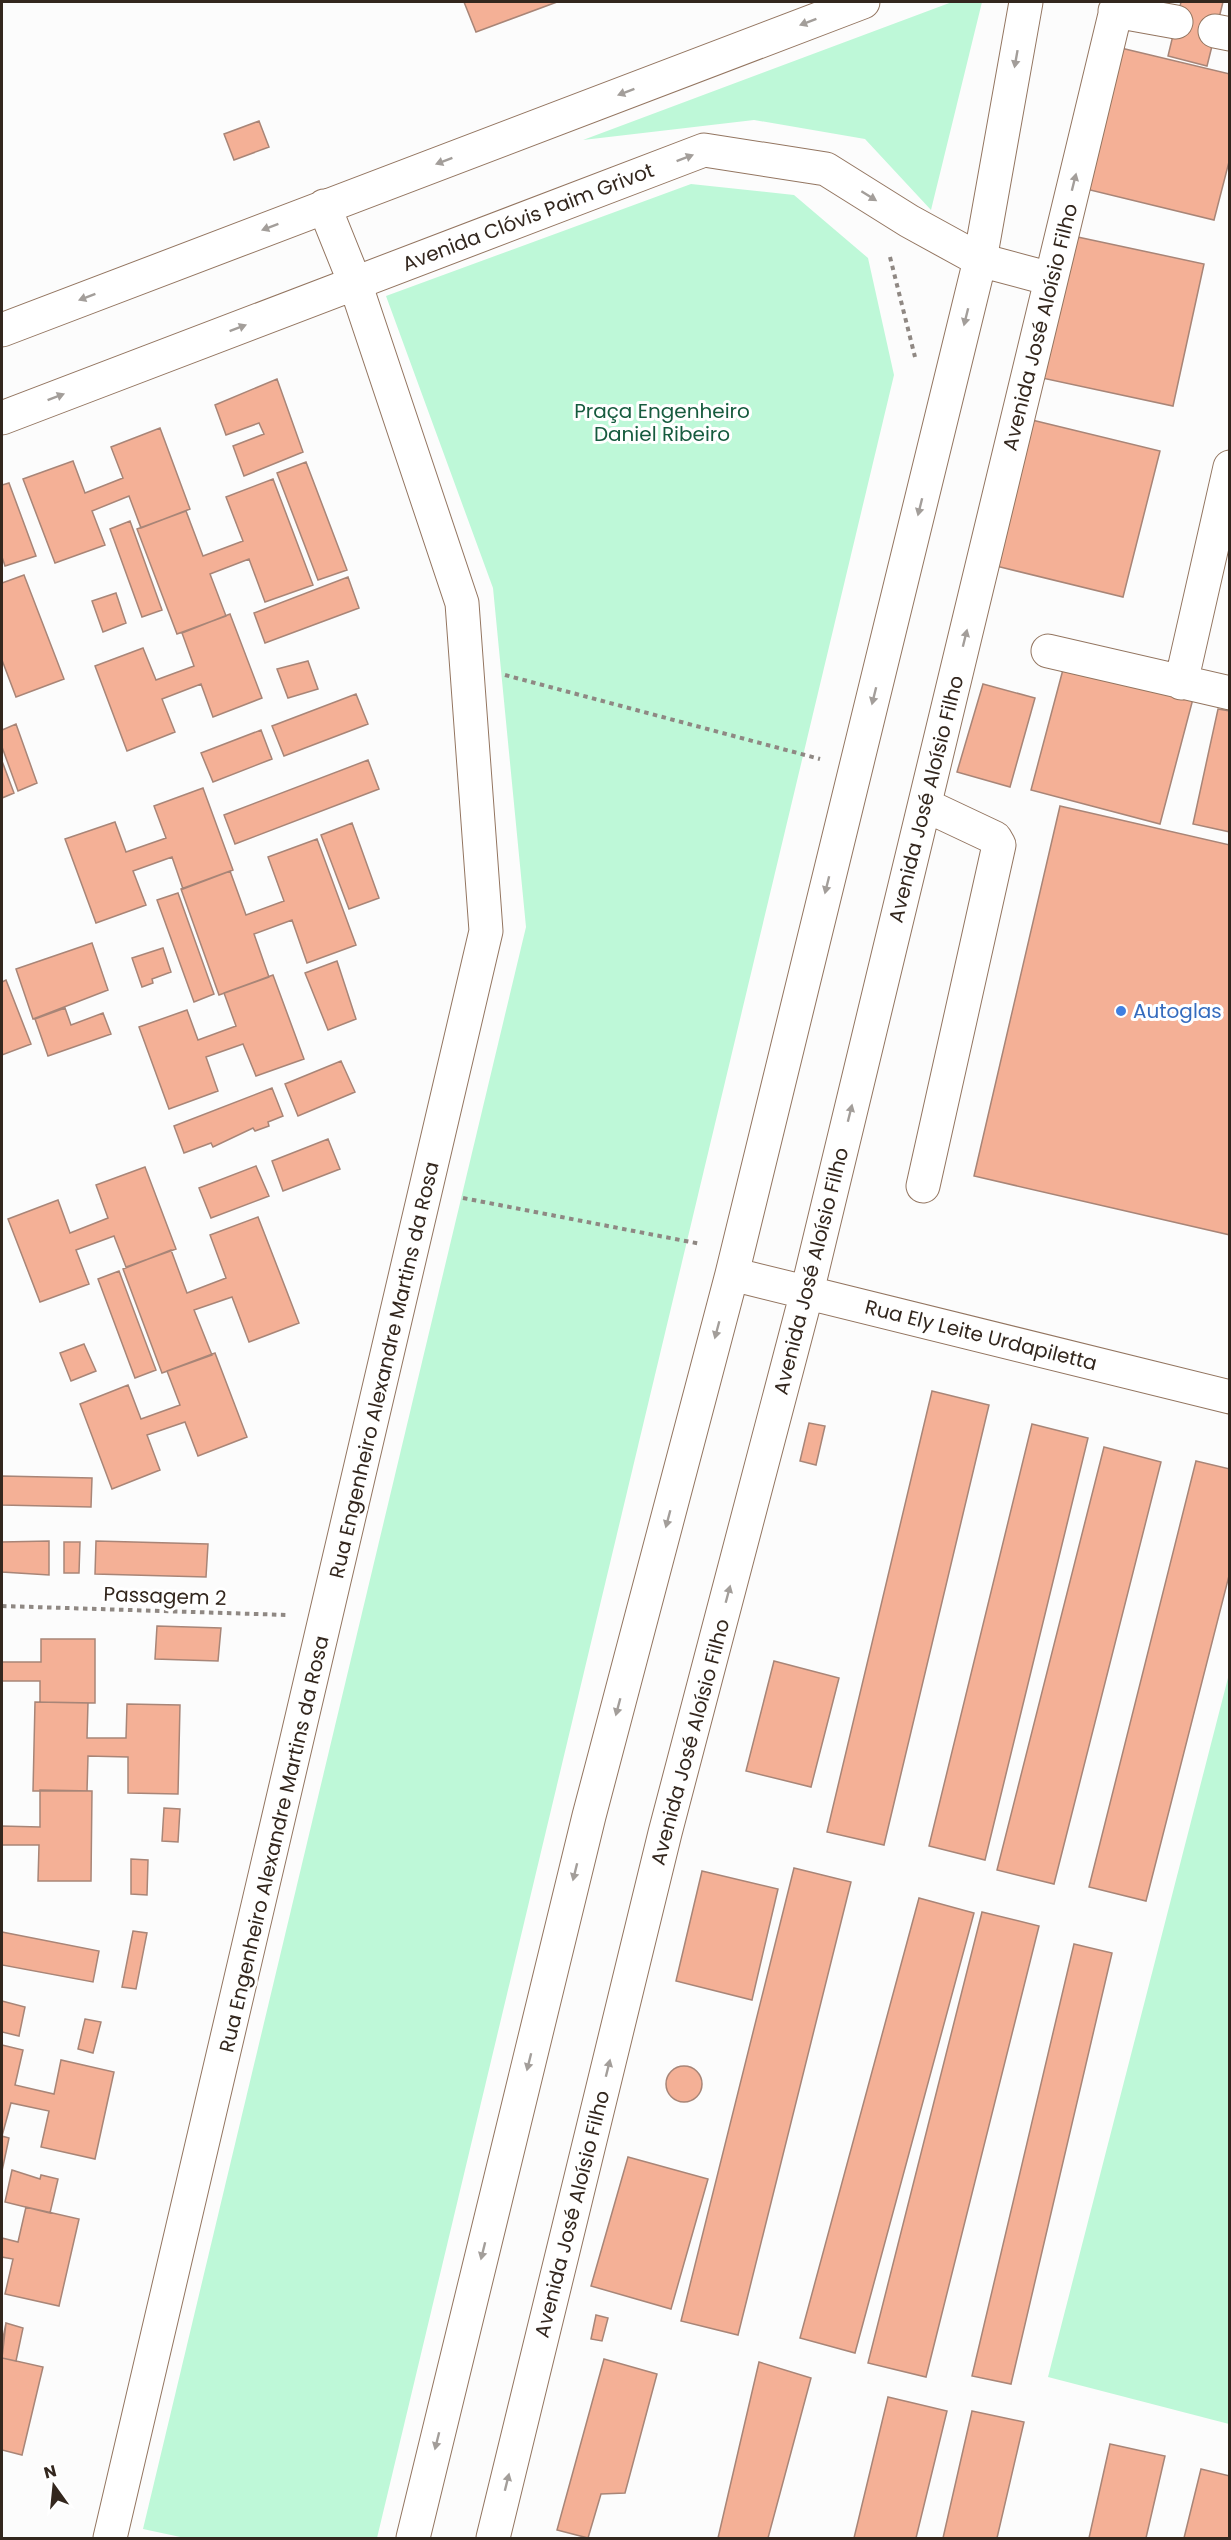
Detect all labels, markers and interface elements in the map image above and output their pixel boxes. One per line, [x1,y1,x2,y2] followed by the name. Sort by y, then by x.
[799,18,817,28] one-way arrow
[1011,50,1020,69] one-way arrow
[617,87,635,97] one-way arrow
[676,152,694,162] one-way arrow
[398,156,658,278] street label: Avenida Clóvis Paim Grivot
[434,156,452,166] one-way arrow
[1070,173,1080,191] one-way arrow
[861,191,877,202] one-way arrow
[996,200,1084,454] street label: Avenida José Aloísio Filho
[260,222,278,232] one-way arrow
[78,292,96,302] one-way arrow
[961,308,971,326] one-way arrow
[230,322,248,332] one-way arrow
[47,392,65,401] one-way arrow
[574,397,750,448] park label: Praça Engenheiro Daniel Ribeiro
[915,497,925,516] one-way arrow
[960,628,970,647] one-way arrow
[882,672,970,926] street label: Avenida José Aloísio Filho
[868,687,878,705] one-way arrow
[822,876,832,895] one-way arrow
[1133,997,1222,1025] place label: Autoglas
[1114,1004,1128,1018] marker: Autoglas
[846,1104,856,1122] one-way arrow
[767,1144,855,1398] street label: Avenida José Aloísio Filho
[322,1159,446,1581] street label: Rua Engenheiro Alexandre Martins da Rosa
[862,1293,1100,1377] street label: Rua Ely Leite Urdapiletta
[712,1321,722,1339] one-way arrow
[662,1510,672,1528] one-way arrow
[103,1580,227,1612] street label: Passagem 2
[724,1585,734,1603] one-way arrow
[644,1616,736,1868] street label: Avenida José Aloísio Filho
[212,1633,336,2055] street label: Rua Engenheiro Alexandre Martins da Rosa
[612,1698,622,1716] one-way arrow
[570,1863,580,1882] one-way arrow
[524,2053,534,2071] one-way arrow
[604,2059,614,2077] one-way arrow
[528,2087,616,2341] street label: Avenida José Aloísio Filho
[478,2242,488,2261] one-way arrow
[432,2432,441,2451] one-way arrow
[24,2456,84,2516] north arrow
[41,2459,59,2485] text: N
[503,2473,513,2491] one-way arrow

